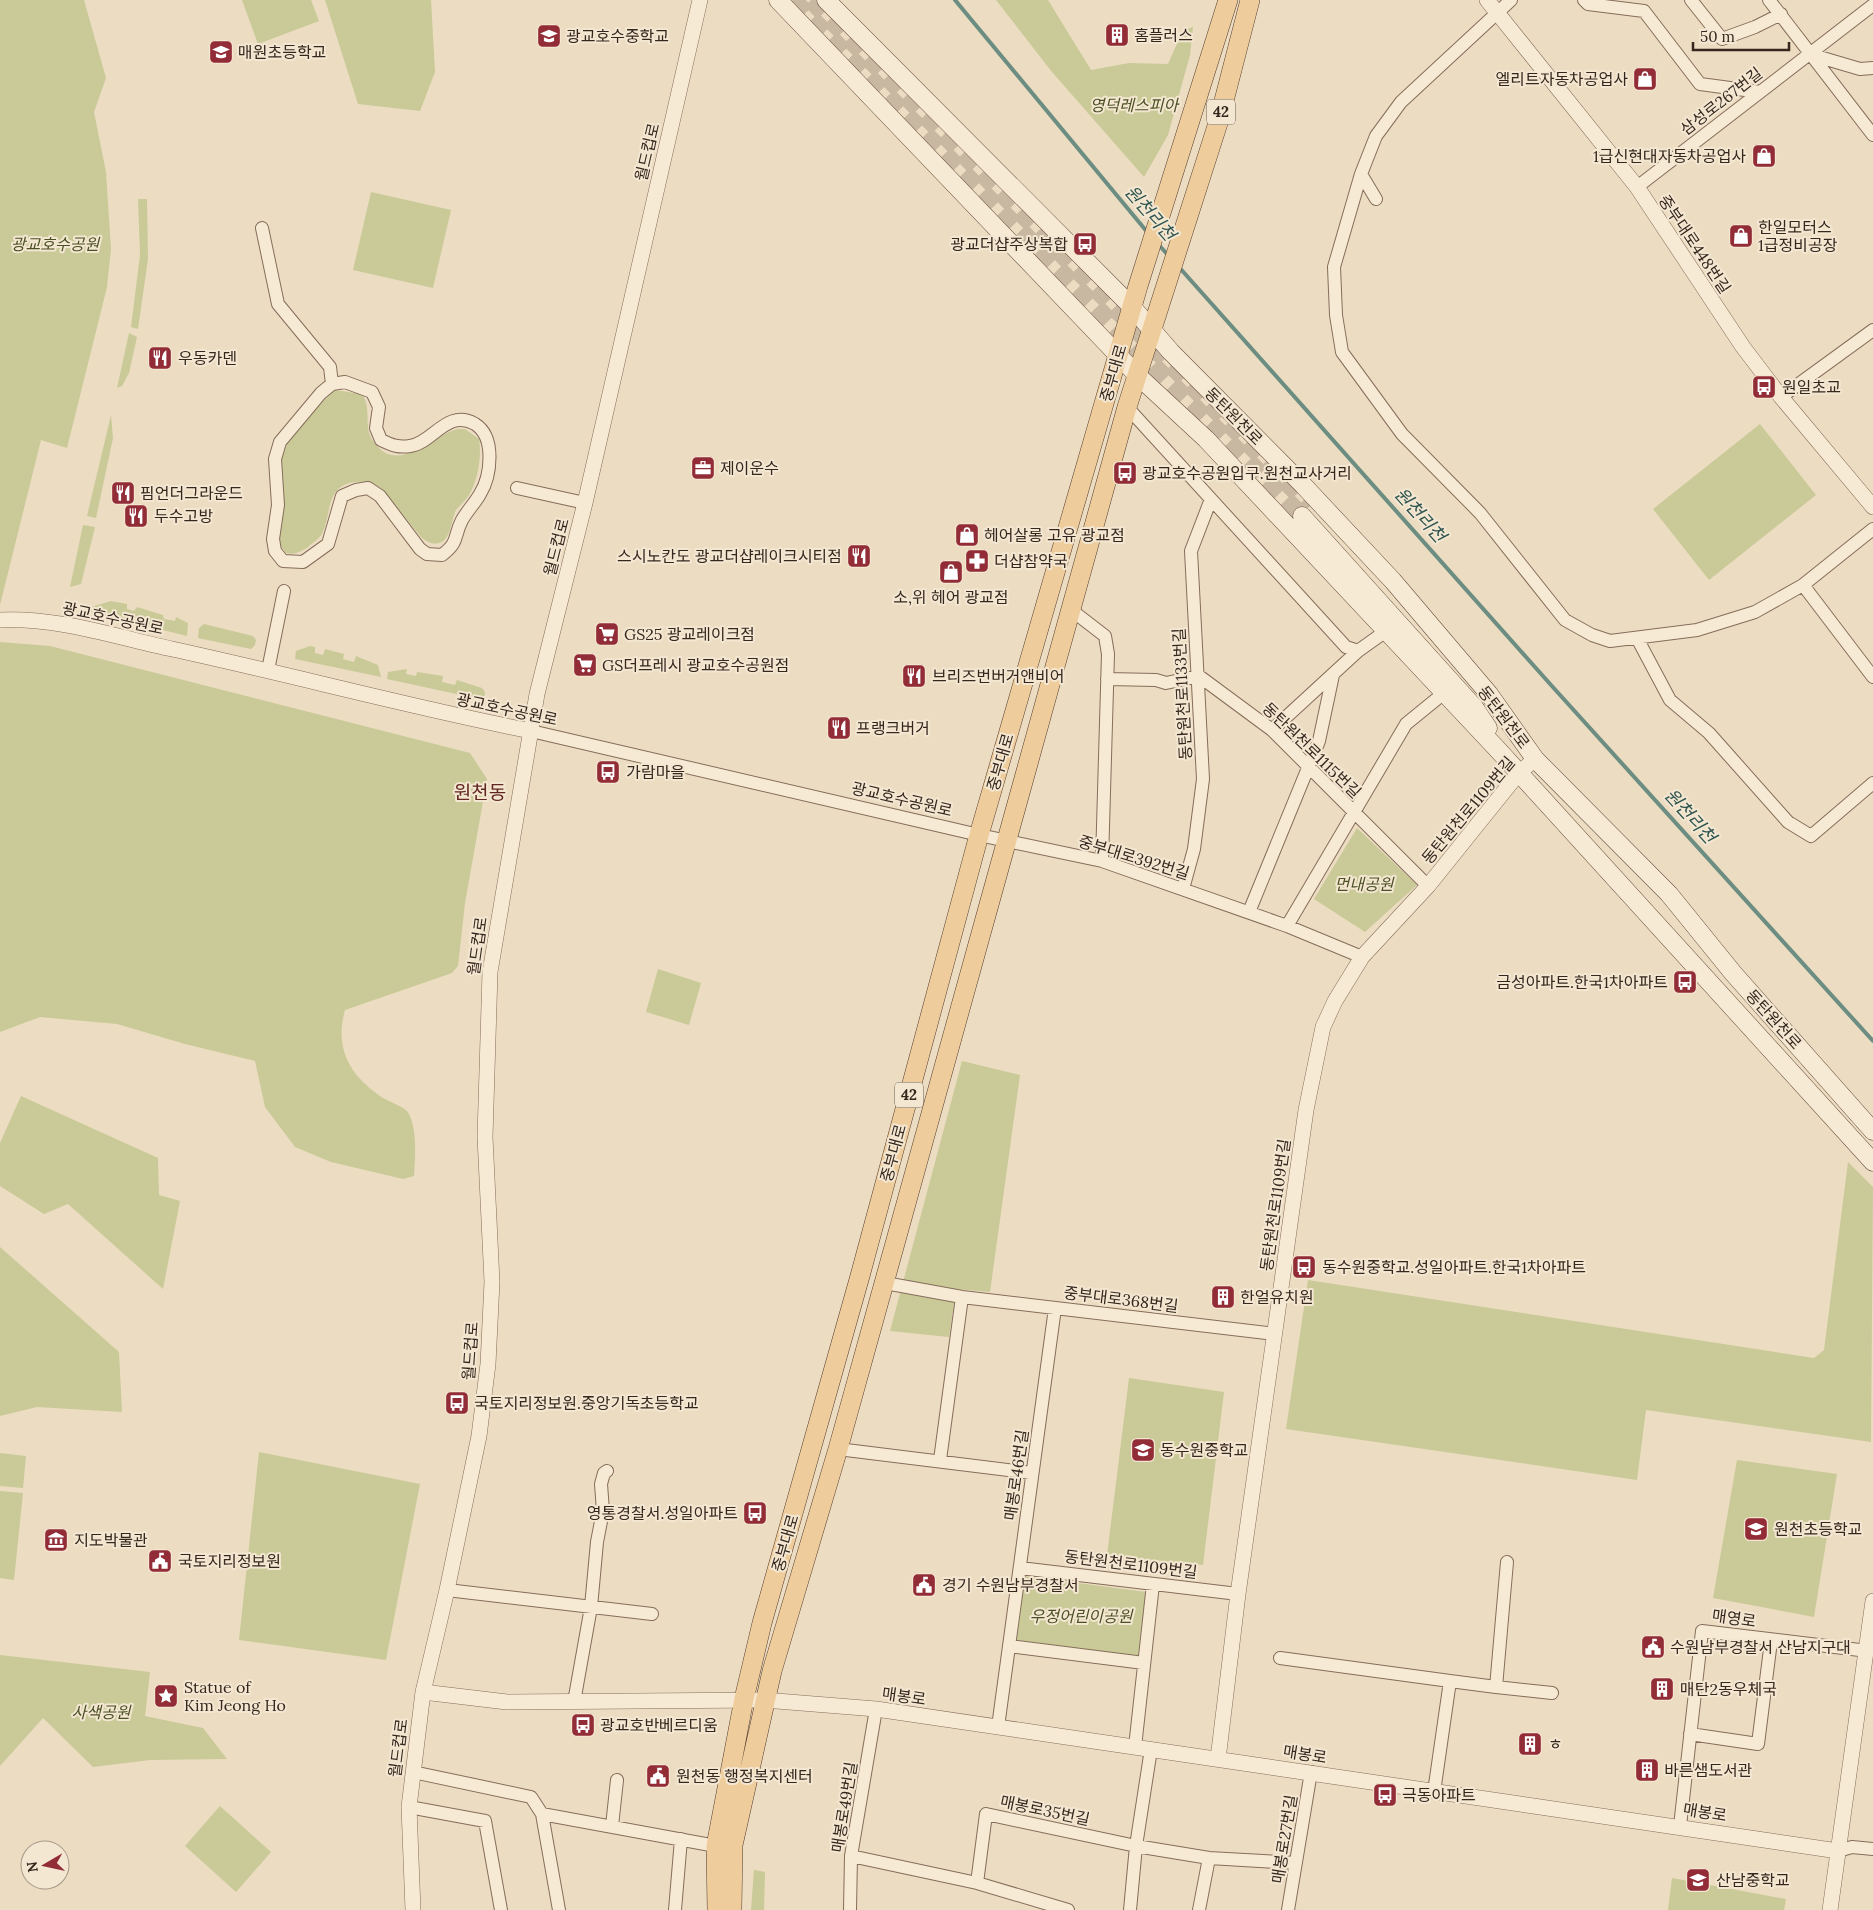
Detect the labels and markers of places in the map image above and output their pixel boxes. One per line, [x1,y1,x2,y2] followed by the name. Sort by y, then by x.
[1104,22,1130,48] building icon: 홈플러스
[536,23,562,49] school or university icon: 광교호수중학교
[1134,25,1193,45] place label: 홈플러스
[566,26,669,46] place label: 광교호수중학교
[208,39,234,65] school or university icon: 매원초등학교
[238,42,326,62] place label: 매원초등학교
[1632,66,1658,92] shop icon: 엘리트자동차공업사
[1496,69,1628,89] place label: 엘리트자동차공업사
[1751,143,1777,169] shop icon: 1급신현대자동차공업사
[1593,146,1746,166] place label: 1급신현대자동차공업사
[1758,217,1838,255] place label: 한일모터스 1급정비공장
[1728,223,1754,249] shop icon: 한일모터스 1급정비공장
[1072,231,1098,257] bus stop icon: 광교더샵주상복합
[950,234,1068,254] place label: 광교더샵주상복합
[147,345,173,371] restaurant icon: 우동카덴
[178,348,237,368] place label: 우동카덴
[1751,374,1777,400] bus stop icon: 원일초교
[1782,377,1841,397] place label: 원일초교
[690,455,716,481] office icon: 제이운수
[720,458,779,478] place label: 제이운수
[1112,460,1138,486] bus stop icon: 광교호수공원입구.원천교사거리
[1142,463,1352,483] place label: 광교호수공원입구.원천교사거리
[110,480,136,506] restaurant icon: 핌언더그라운드
[140,483,243,503] place label: 핌언더그라운드
[123,503,149,529] restaurant icon: 두수고방
[154,506,213,526] place label: 두수고방
[954,522,980,548] shop icon: 헤어살롱 고유 광교점
[984,525,1125,545] place label: 헤어살롱 고유 광교점
[846,543,872,569] restaurant icon: 스시노칸도 광교더샵레이크시티점
[617,546,842,566] place label: 스시노칸도 광교더샵레이크시티점
[964,548,990,574] pharmacy icon: 더샵참약국
[994,551,1068,571] place label: 더샵참약국
[938,559,964,585] shop icon: 소,위 헤어 광교점
[893,587,1009,607] place label: 소,위 헤어 광교점
[594,621,620,647] supermarket icon: GS25 광교레이크점
[624,624,755,644] place label: GS25 광교레이크점
[572,652,598,678] supermarket icon: GS더프레시 광교호수공원점
[602,655,789,675] place label: GS더프레시 광교호수공원점
[901,663,927,689] restaurant icon: 브리즈번버거앤비어
[932,666,1064,686] place label: 브리즈번버거앤비어
[826,715,852,741] restaurant icon: 프랭크버거
[856,718,930,738] place label: 프랭크버거
[595,759,621,785] bus stop icon: 가람마을
[626,762,685,782] place label: 가람마을
[1672,969,1698,995] bus stop icon: 금성아파트.한국1차아파트
[1496,972,1668,992] place label: 금성아파트.한국1차아파트
[1291,1254,1317,1280] bus stop icon: 동수원중학교.성일아파트.한국1차아파트
[1322,1257,1586,1277] place label: 동수원중학교.성일아파트.한국1차아파트
[1210,1284,1236,1310] building icon: 한얼유치원
[1240,1287,1314,1307] place label: 한얼유치원
[444,1390,470,1416] bus stop icon: 국토지리정보원.중앙기독초등학교
[474,1393,699,1413] place label: 국토지리정보원.중앙기독초등학교
[1130,1437,1156,1463] school or university icon: 동수원중학교
[1160,1440,1248,1460] place label: 동수원중학교
[742,1500,768,1526] bus stop icon: 영통경찰서.성일아파트
[587,1503,738,1523] place label: 영통경찰서.성일아파트
[1743,1516,1769,1542] school or university icon: 원천초등학교
[1774,1519,1862,1539] place label: 원천초등학교
[43,1527,69,1553] museum icon: 지도박물관
[74,1530,148,1550] place label: 지도박물관
[147,1548,173,1574] public building icon: 국토지리정보원
[178,1551,281,1571] place label: 국토지리정보원
[911,1572,937,1598] public building icon: 경기 수원남부경찰서
[942,1575,1079,1595] place label: 경기 수원남부경찰서
[1640,1634,1666,1660] public building icon: 수원남부경찰서 산남지구대
[1670,1637,1851,1657] place label: 수원남부경찰서 산남지구대
[1649,1676,1675,1702] building icon: 매탄2동우체국
[184,1677,286,1715] place label: Statue of Kim Jeong Ho
[1680,1679,1777,1699] place label: 매탄2동우체국
[153,1683,179,1709] place icon: Statue of Kim Jeong Ho
[570,1712,596,1738] bus stop icon: 광교호반베르디움
[600,1715,718,1735] place label: 광교호반베르디움
[1517,1731,1543,1757] building icon: ㅎ
[1548,1734,1563,1754] place label: ㅎ
[1634,1757,1660,1783] building icon: 바른샘도서관
[1664,1760,1753,1780] place label: 바른샘도서관
[645,1763,671,1789] public building icon: 원천동 행정복지센터
[676,1766,813,1786] place label: 원천동 행정복지센터
[1372,1782,1398,1808] bus stop icon: 극동아파트
[1402,1785,1476,1805] place label: 극동아파트
[1685,1867,1711,1893] school or university icon: 산남중학교
[1716,1870,1790,1890] place label: 산남중학교

